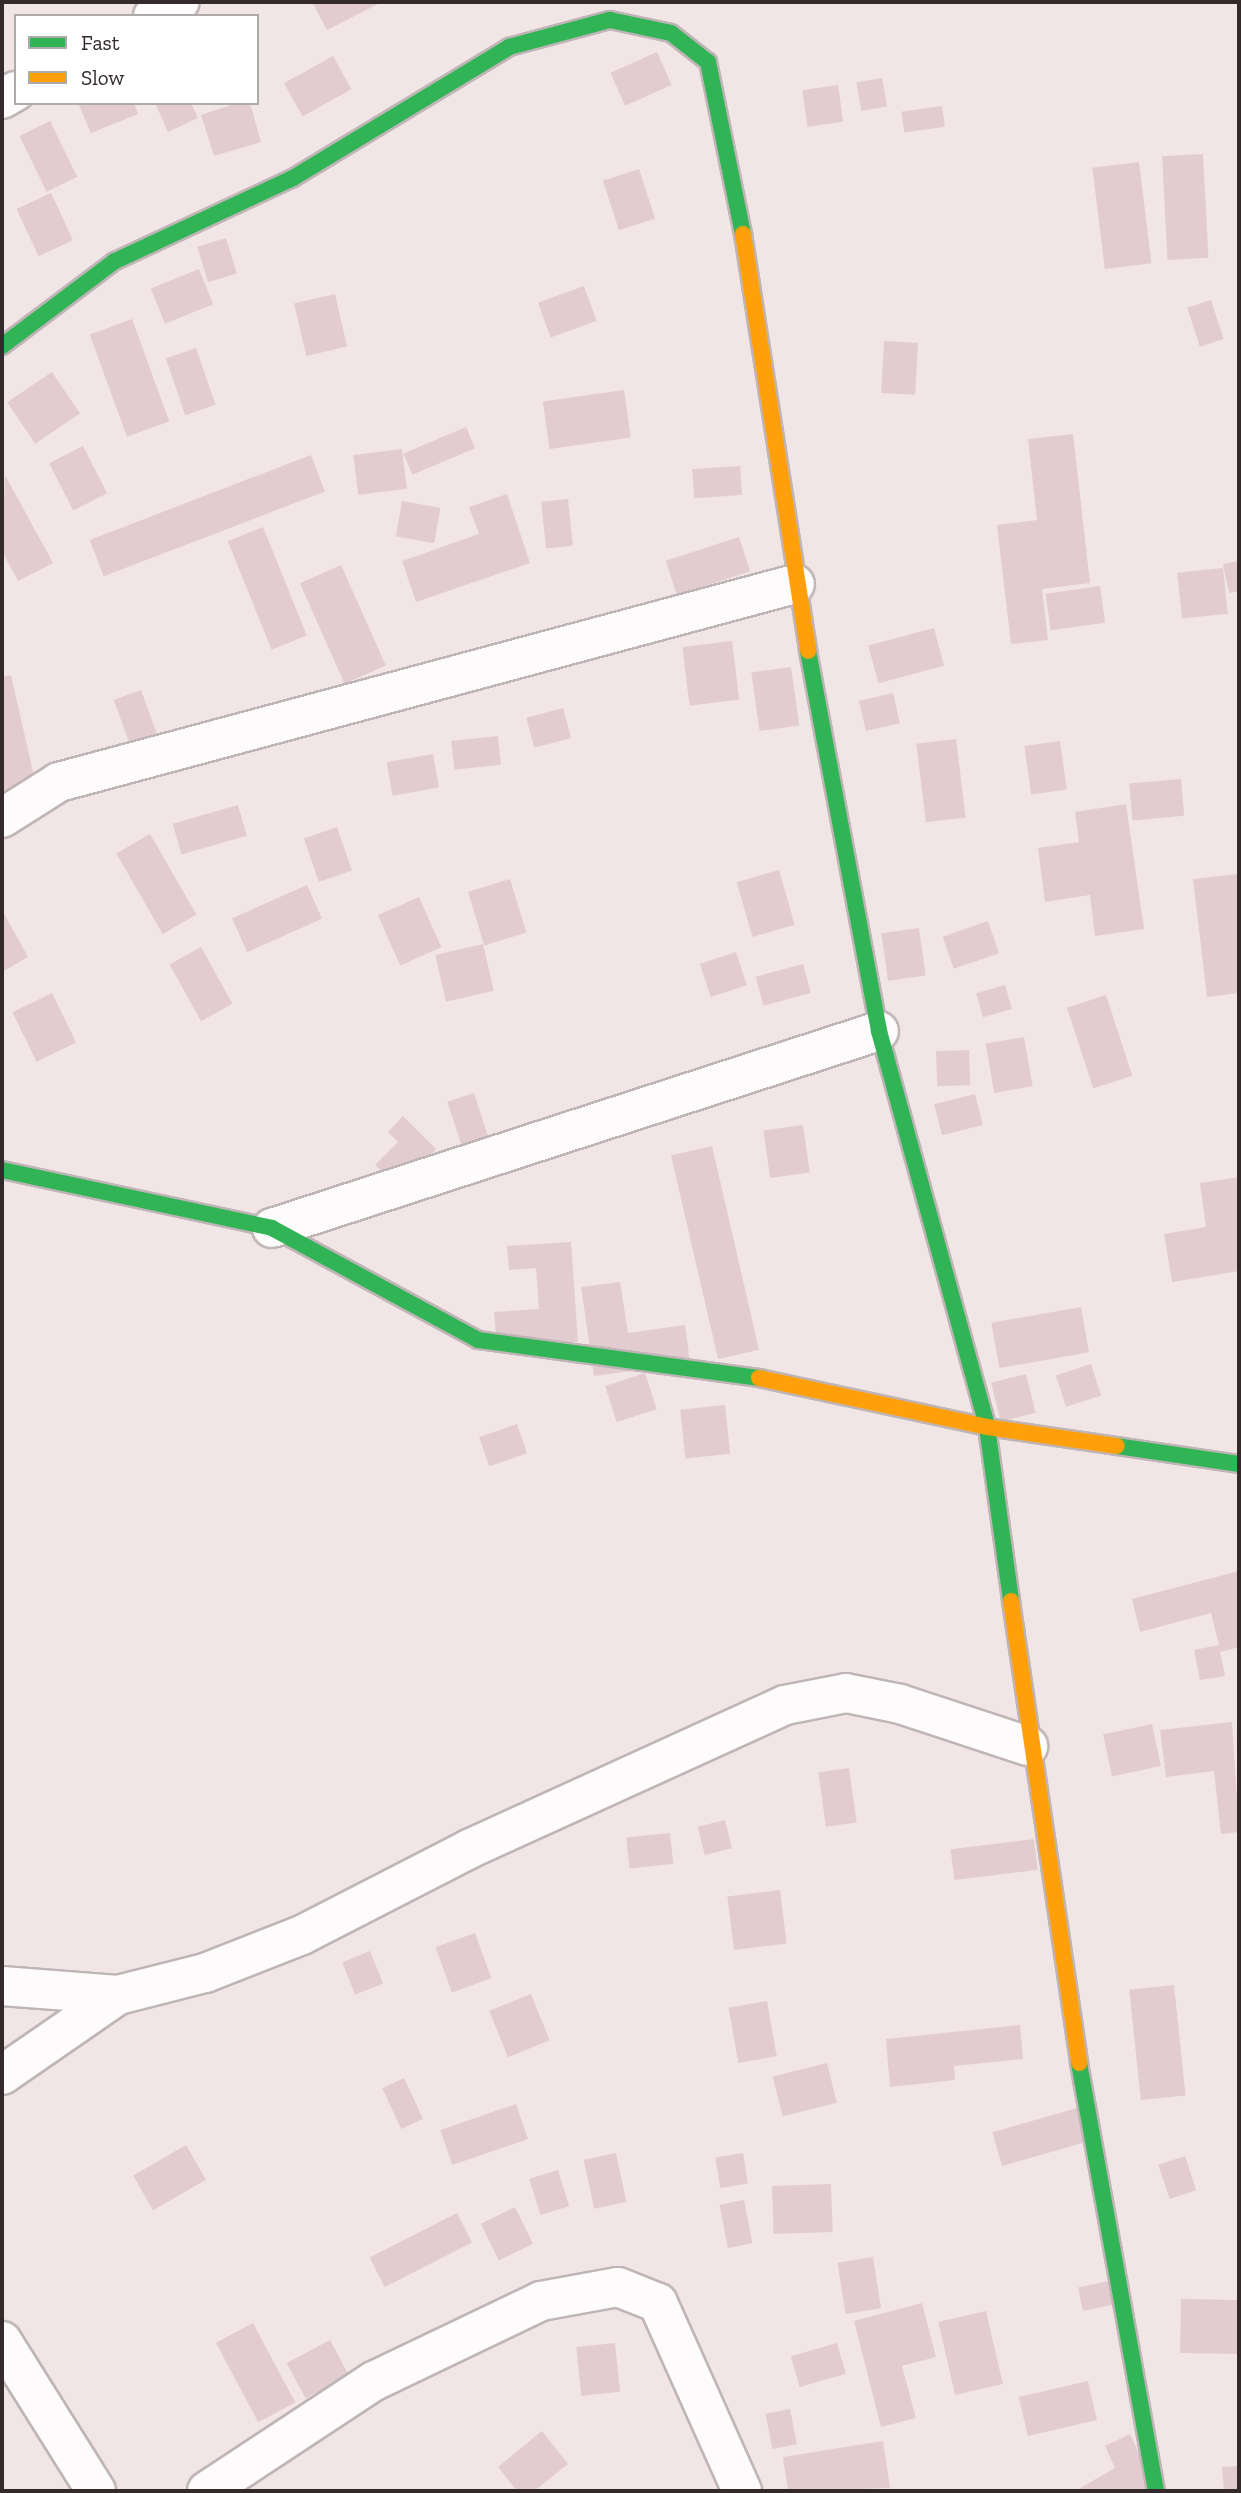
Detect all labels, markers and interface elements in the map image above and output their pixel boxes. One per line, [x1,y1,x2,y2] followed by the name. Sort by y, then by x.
[14,14,259,105] legend
[81,30,120,55] text: Fast
[81,65,124,90] text: Slow

